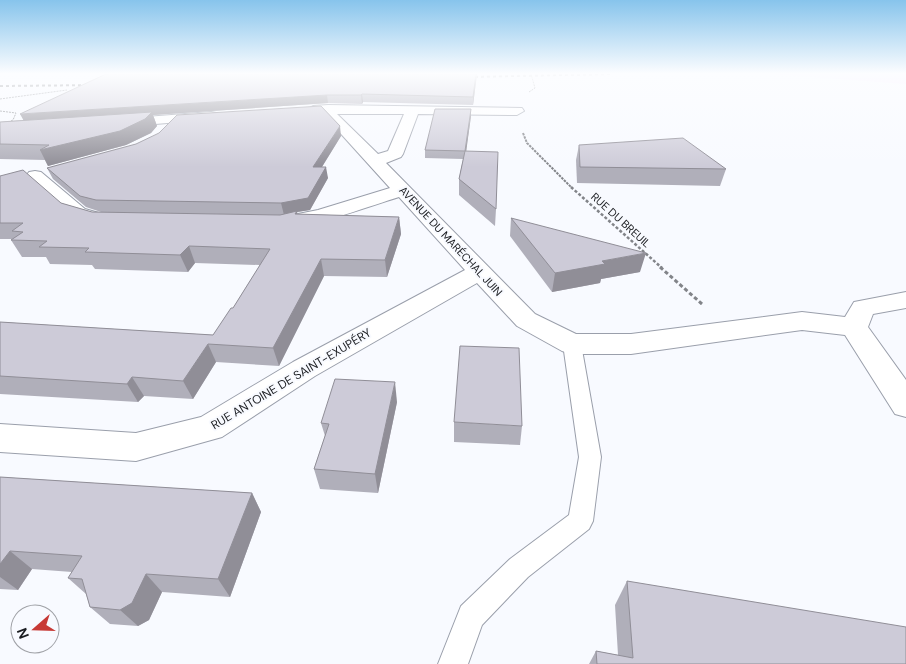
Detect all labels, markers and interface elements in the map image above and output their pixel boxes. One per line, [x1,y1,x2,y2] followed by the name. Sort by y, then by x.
[396,183,506,299] street label: AVENUE DU MARÉCHAL JUIN
[588,190,654,251] street label: RUE DU BREUIL
[208,325,374,433] street label: RUE ANTOINE DE SAINT-EXUPÉRY
[10,604,60,654] north arrow
[13,626,33,641] text: N

